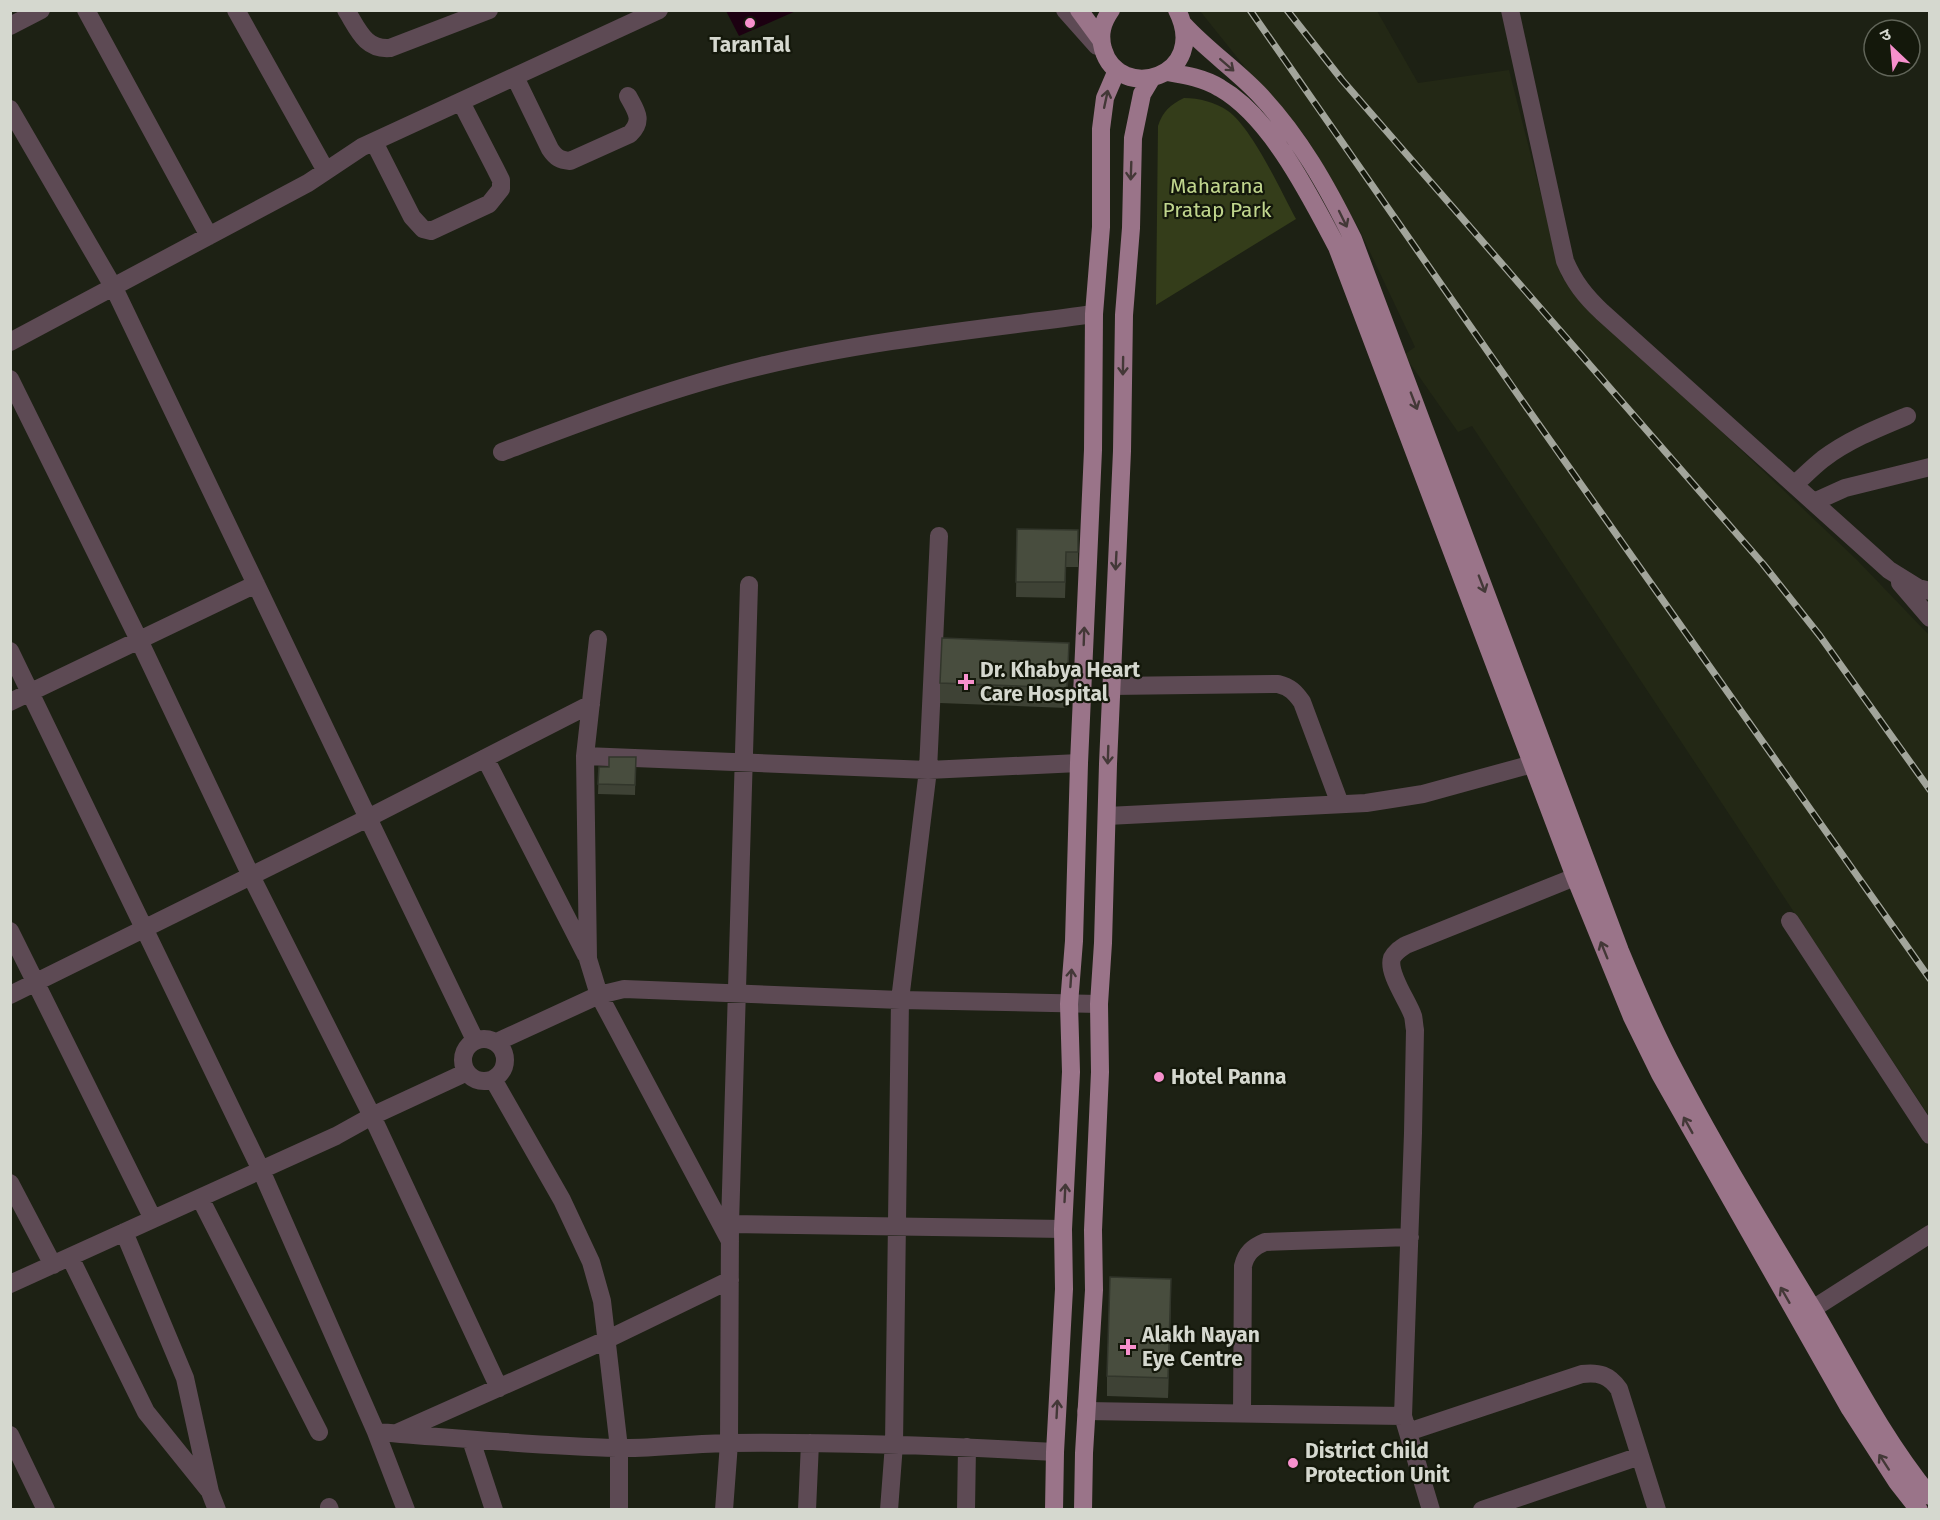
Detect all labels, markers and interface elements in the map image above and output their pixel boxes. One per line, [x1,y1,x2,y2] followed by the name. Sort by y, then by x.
[743,16,757,30] marker: TaranTal
[1862,18,1922,78] north arrow
[1877,24,1895,46] text: उ
[710,32,791,58] place label: TaranTal
[1219,58,1234,72] one-way arrow
[1101,90,1112,109] one-way arrow
[1126,161,1137,181] one-way arrow
[1163,173,1272,223] park label: Maharana Pratap Park
[1338,210,1350,228] one-way arrow
[1117,355,1129,375] one-way arrow
[1409,391,1420,410] one-way arrow
[1111,550,1122,570] one-way arrow
[1478,574,1489,593] one-way arrow
[1078,626,1089,646] one-way arrow
[980,657,1141,707] place label: Dr. Khabya Heart Care Hospital
[957,673,975,691] marker: Dr. Khabya Heart Care Hospital
[1103,745,1114,765] one-way arrow
[1598,941,1609,959] one-way arrow
[1066,968,1077,988] one-way arrow
[1171,1064,1287,1090] place label: Hotel Panna
[1152,1070,1166,1084] marker: Hotel Panna
[1682,1117,1694,1134] one-way arrow
[1059,1184,1070,1204] one-way arrow
[1779,1287,1791,1304] one-way arrow
[1141,1322,1260,1372] place label: Alakh Nayan Eye Centre
[1119,1338,1137,1356] marker: Alakh Nayan Eye Centre
[1052,1400,1063,1420] one-way arrow
[1305,1438,1451,1488] place label: District Child Protection Unit
[1878,1455,1890,1471] one-way arrow
[1286,1456,1300,1470] marker: District Child Protection Unit

